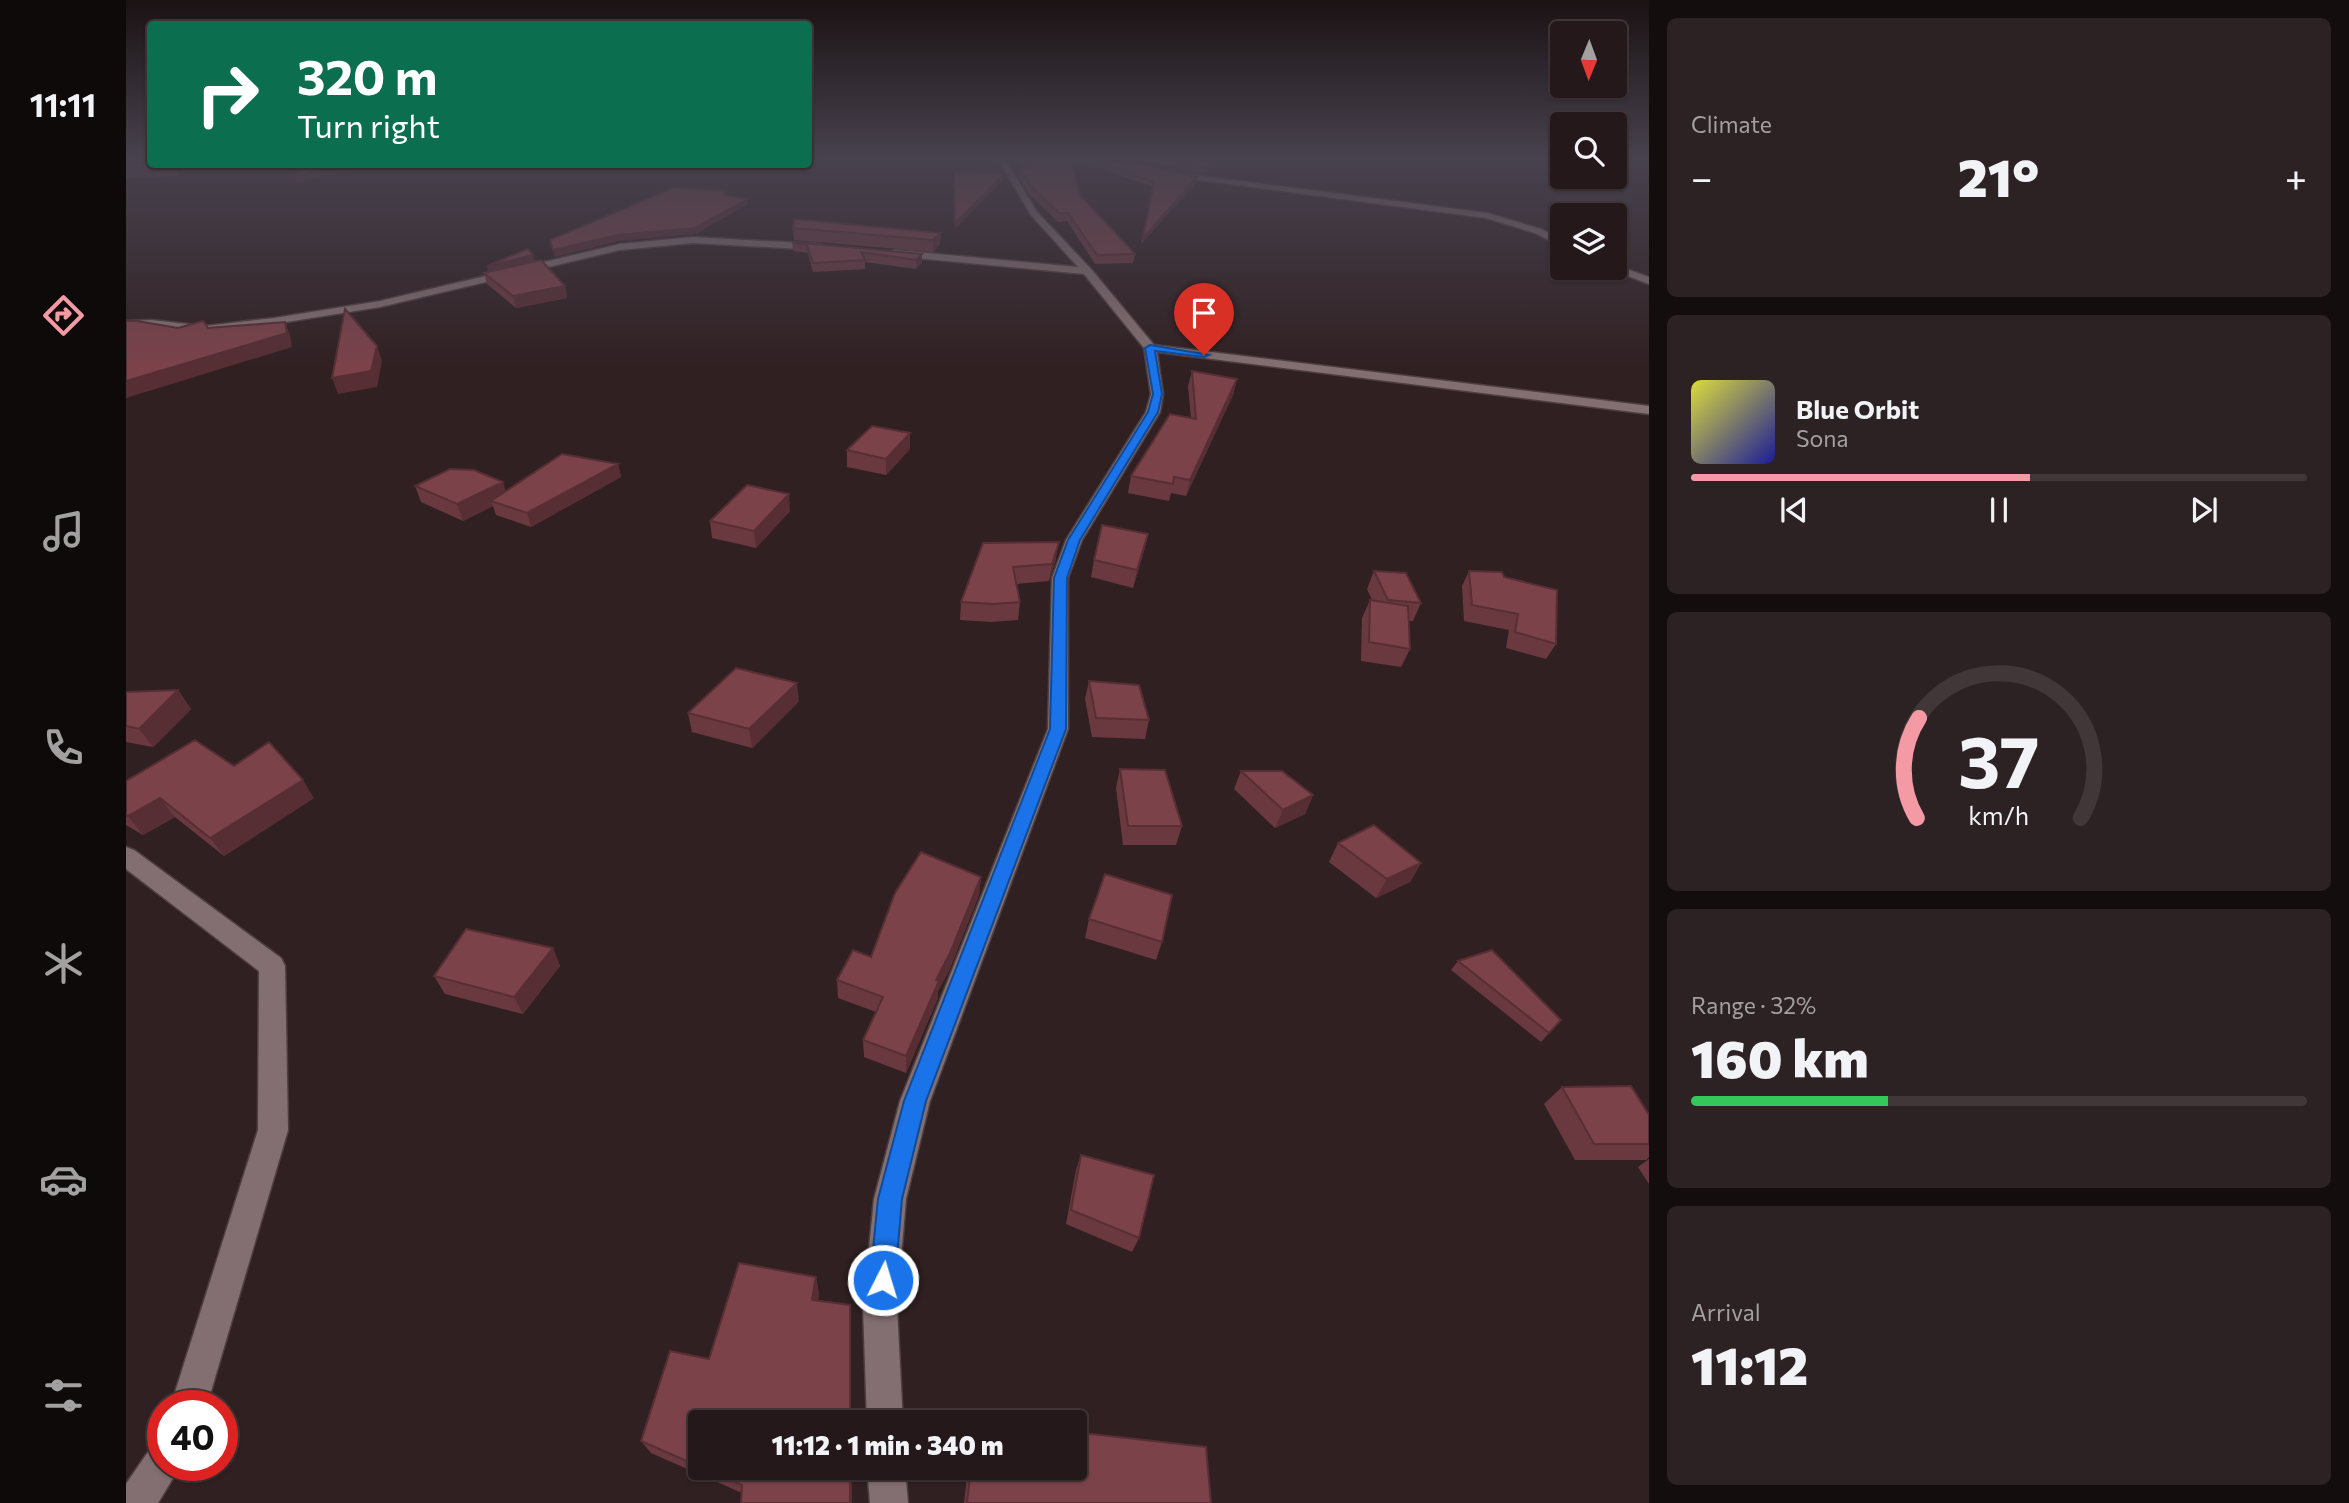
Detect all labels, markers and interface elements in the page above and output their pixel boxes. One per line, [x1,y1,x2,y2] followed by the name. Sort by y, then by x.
[1550,21,1628,98] north arrow
[1550,21,1627,280] map controls
[297,45,438,105] text: 320 m
[182,49,273,140] icon: right
[30,84,96,124] text: 11:11
[297,105,440,145] text: Turn right
[1691,110,1772,138] text: Climate
[1550,112,1627,189] button: search
[1958,144,2039,208] text: 21°
[1691,153,1713,200] text: −
[2285,153,2307,200] text: +
[1550,203,1627,280] button: layers
[1174,283,1234,355] pin
[39,291,88,340] icon: directions
[1185,294,1223,332] icon: arrive
[1796,393,1919,424] text: Blue Orbit
[1796,424,1848,452] text: Sona
[1775,491,1813,529] icon: previous
[1980,491,2018,529] icon: pause
[2185,491,2223,529] icon: next
[39,507,88,556] icon: music
[1958,714,2040,803] text: 37
[39,723,88,772] icon: phone
[1969,799,2029,829] text: km/h
[39,939,88,988] icon: climate
[1691,991,1816,1019] text: Range · 32%
[1691,1025,1869,1089] text: 160 km
[39,1155,88,1204] icon: car
[846,1243,920,1317] position arrow
[1691,1298,1761,1326] text: Arrival
[1691,1332,1808,1396] text: 11:12
[39,1371,88,1420] icon: filters
[147,1390,238,1481] speed limit sign: 40
[771,1429,1004,1460] text: 11:12 · 1 min · 340 m

